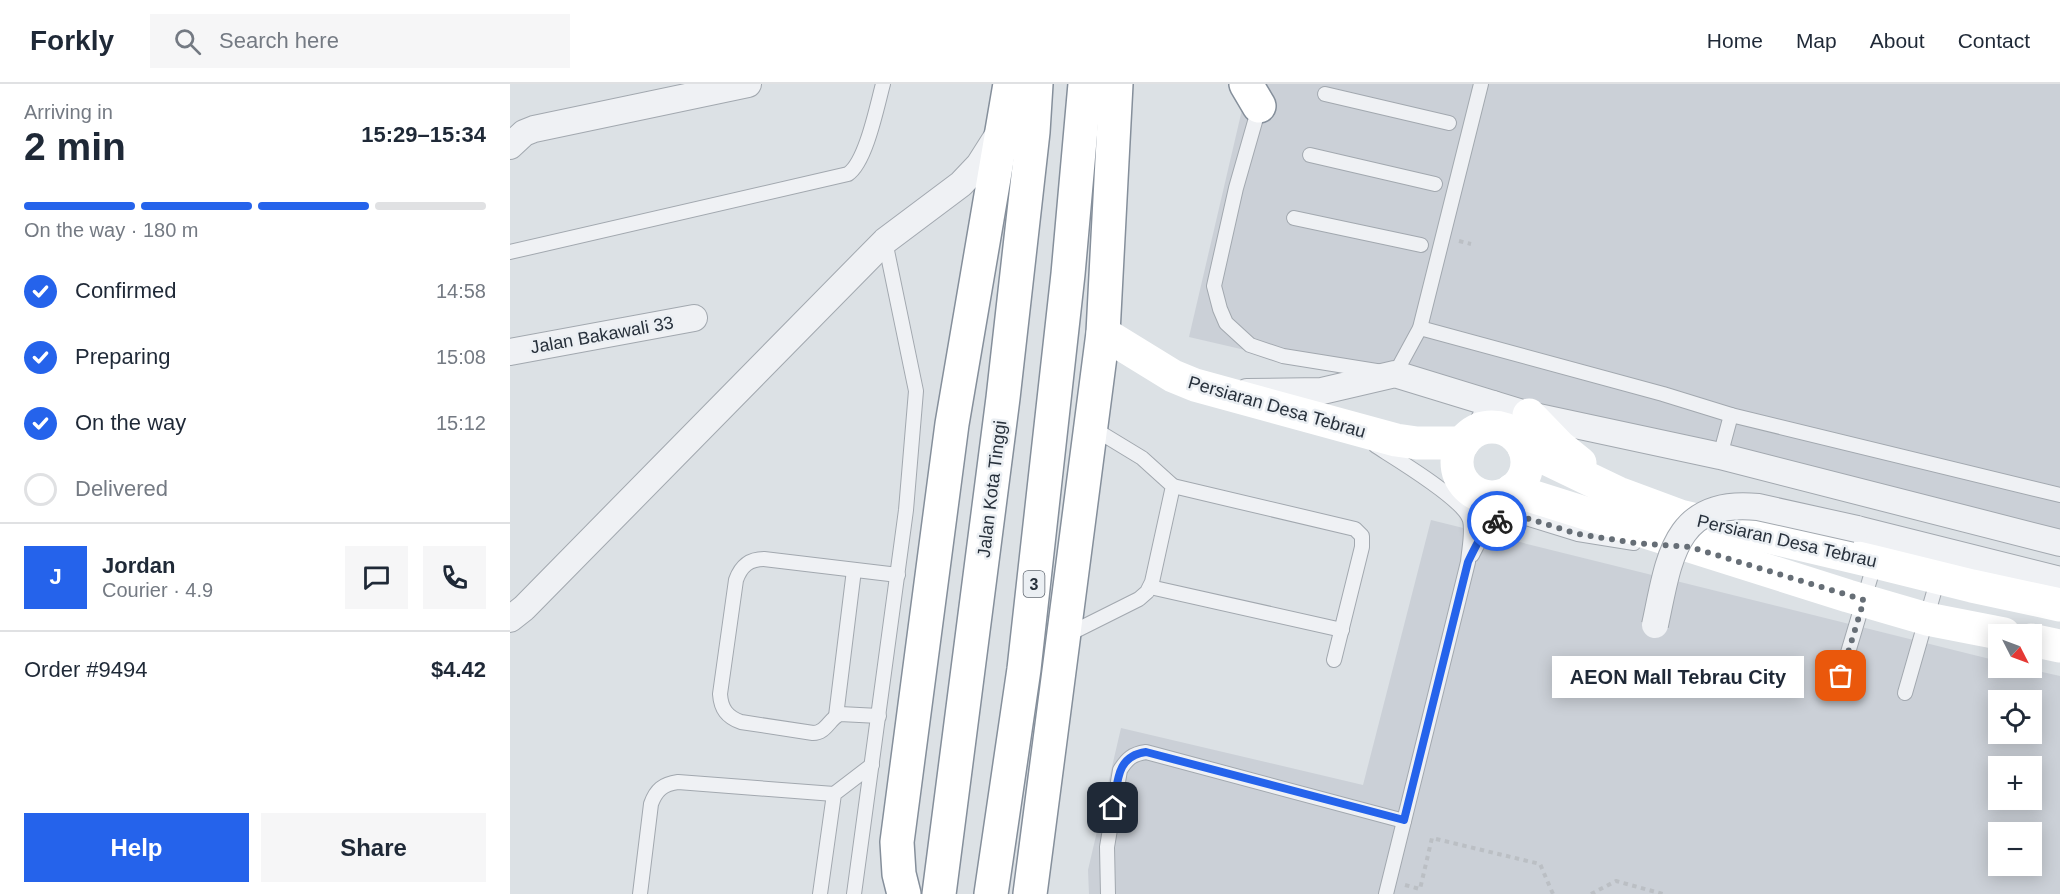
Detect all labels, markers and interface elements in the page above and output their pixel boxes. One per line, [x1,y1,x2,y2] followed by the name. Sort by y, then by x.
[150,14,570,68] search box
[30,25,114,56] text: Forkly
[171,25,204,58] icon: search
[219,28,339,53] text: Search here
[1707,29,1763,52] text: Home
[1796,29,1837,52] text: Map
[1870,29,1925,52] text: About
[1958,29,2030,52] text: Contact
[24,101,113,123] text: Arriving in
[361,122,486,147] text: 15:29–15:34
[24,125,126,168] text: 2 min
[24,219,199,241] text: On the way · 180 m
[24,275,57,308] icon: check
[75,278,176,303] text: Confirmed
[436,280,486,302] text: 14:58
[529,313,675,357] street label: Jalan Bakawali 33
[24,341,57,374] icon: check
[75,344,170,369] text: Preparing
[436,346,486,368] text: 15:08
[1186,372,1368,442] street label: Persiaran Desa Tebrau
[24,407,57,440] icon: check
[75,410,186,435] text: On the way
[436,412,486,434] text: 15:12
[974,419,1010,559] street label: Jalan Kota Tinggi
[75,476,168,501] text: Delivered
[1467,491,1527,551] courier
[1481,505,1514,538] icon: bike
[1695,511,1879,571] street label: Persiaran Desa Tebrau
[345,546,408,609] button: chat
[423,546,486,609] button: phone
[102,553,175,578] text: Jordan
[49,564,62,589] text: J
[1024,571,1044,597] road number: 3
[102,579,213,601] text: Courier · 4.9
[1988,624,2042,678] north arrow
[1988,624,2042,876] map controls
[1815,650,1866,701] pin
[1553,655,1805,697] callout: AEON Mall Tebrau City
[24,657,148,682] text: Order #9494
[431,657,486,682] text: $4.42
[1824,659,1857,692] icon: bag
[1570,666,1786,688] text: AEON Mall Tebrau City
[1988,690,2042,744] button: locate
[1988,756,2042,810] button: +
[1087,782,1138,833] pin
[1096,791,1129,824] icon: home
[24,813,249,882] button: Help
[261,813,486,882] button: Share
[1988,822,2042,876] button: −

